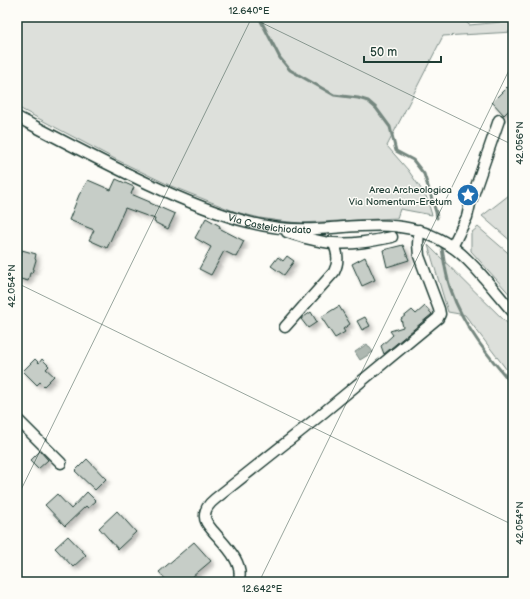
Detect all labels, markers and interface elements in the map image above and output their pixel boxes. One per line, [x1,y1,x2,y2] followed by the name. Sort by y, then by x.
[228,5,270,17] text: 12.640°E
[364,38,441,64] scale bar
[370,45,397,60] text: 50 m
[514,121,526,165] text: 42.056°N
[455,182,481,208] place icon: Area Archeologica Via Nomentum-Eretum
[349,184,452,208] place label: Area Archeologica Via Nomentum-Eretum
[226,212,312,236] street label: Via Castelchiodato
[6,264,18,308] text: 42.054°N
[514,501,526,545] text: 42.054°N
[242,583,283,595] text: 12.642°E

